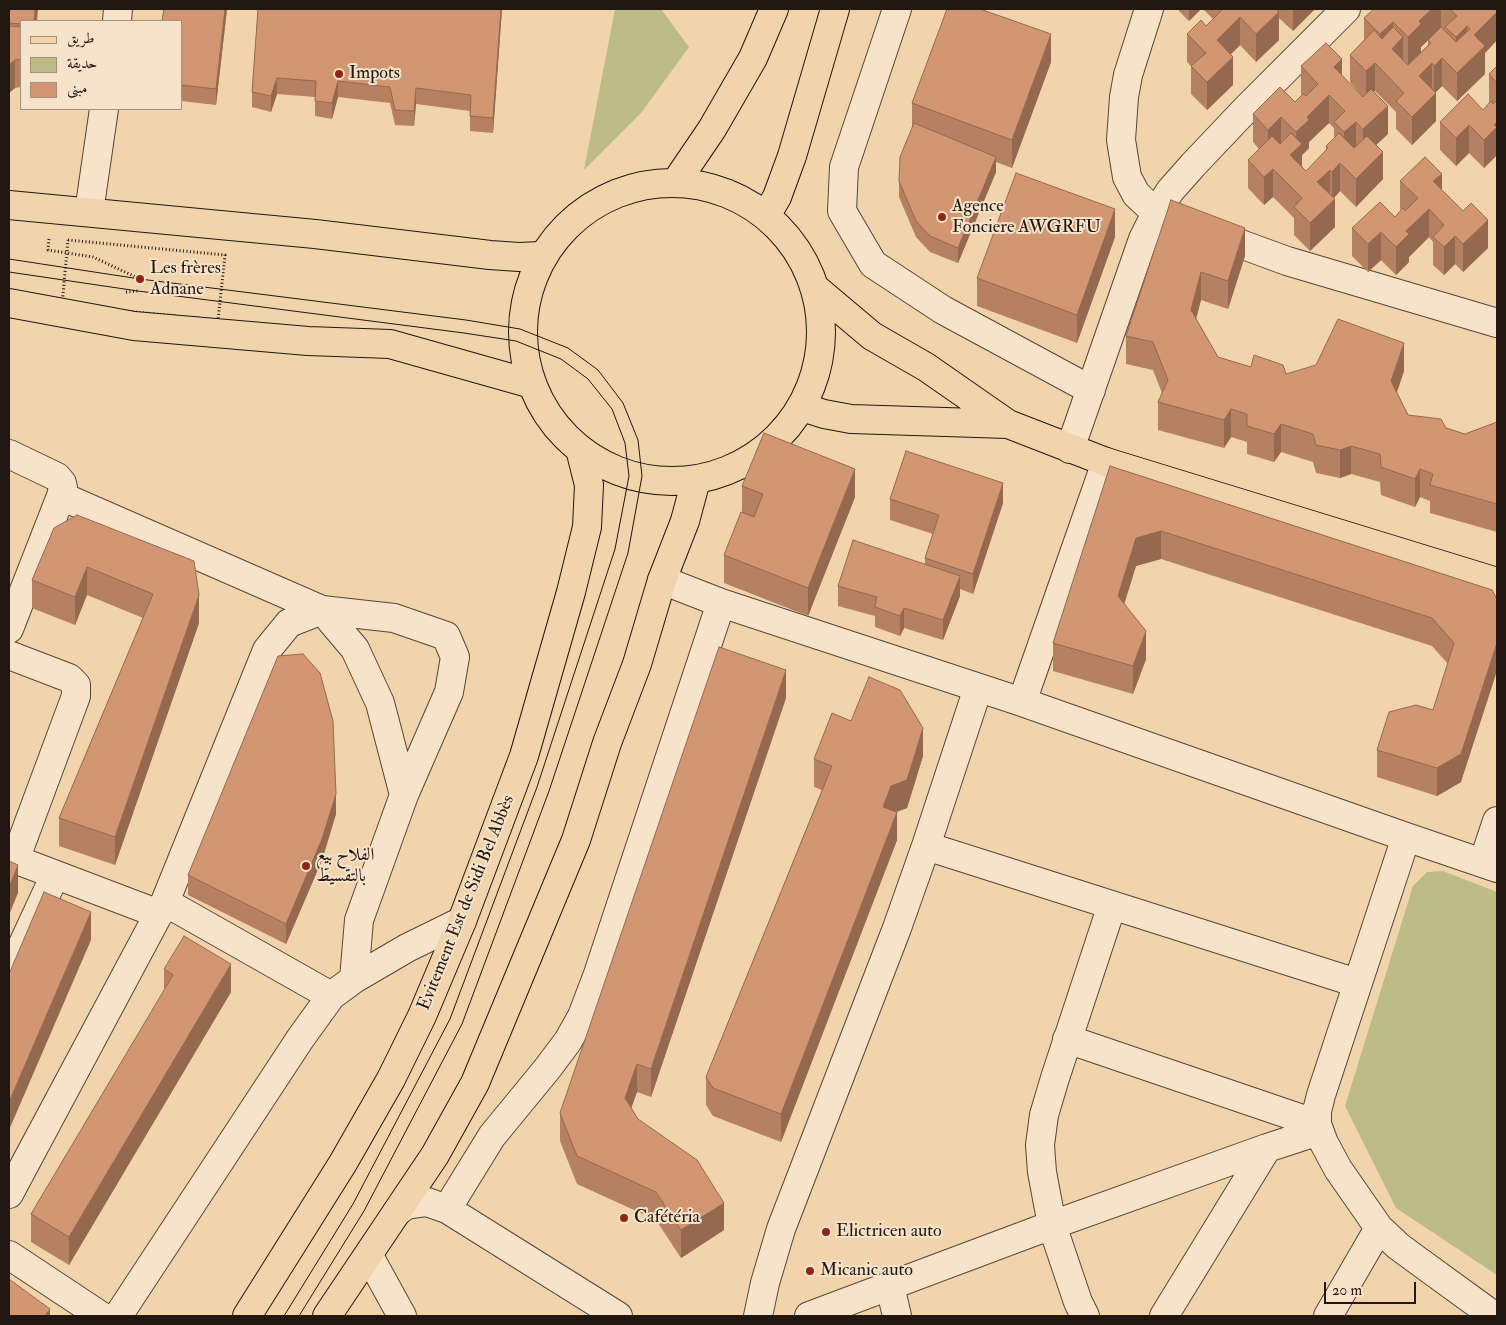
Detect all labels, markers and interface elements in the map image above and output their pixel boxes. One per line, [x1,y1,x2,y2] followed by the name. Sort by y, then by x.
[20,20,182,110] legend
[67,29,94,48] text: طريق
[67,54,97,73] text: حديقة
[349,63,400,85] place label: Impots
[333,68,345,80] marker: Impots
[67,79,87,98] text: مبنى
[952,196,1101,238] place label: Agence Fonciere AWGRFU
[936,211,948,223] marker: Agence Fonciere AWGRFU
[150,258,221,300] place label: Les frères Adnane
[134,273,146,285] marker: Les frères Adnane
[414,792,520,1014] street label: Evitement Est de Sidi Bel Abbès
[316,845,374,888] place label: الفلاح بيع بالتقسيط
[300,860,312,872] marker: الفلاح بيع بالتقسيط
[634,1207,700,1229] place label: Cafétéria
[618,1212,630,1224] marker: Cafétéria
[836,1221,942,1243] place label: Elictricen auto
[820,1226,832,1238] marker: Elictricen auto
[820,1260,913,1282] place label: Micanic auto
[804,1265,816,1277] marker: Micanic auto
[1326,1272,1418,1304] scale bar
[1332,1281,1362,1300] text: 20 m

